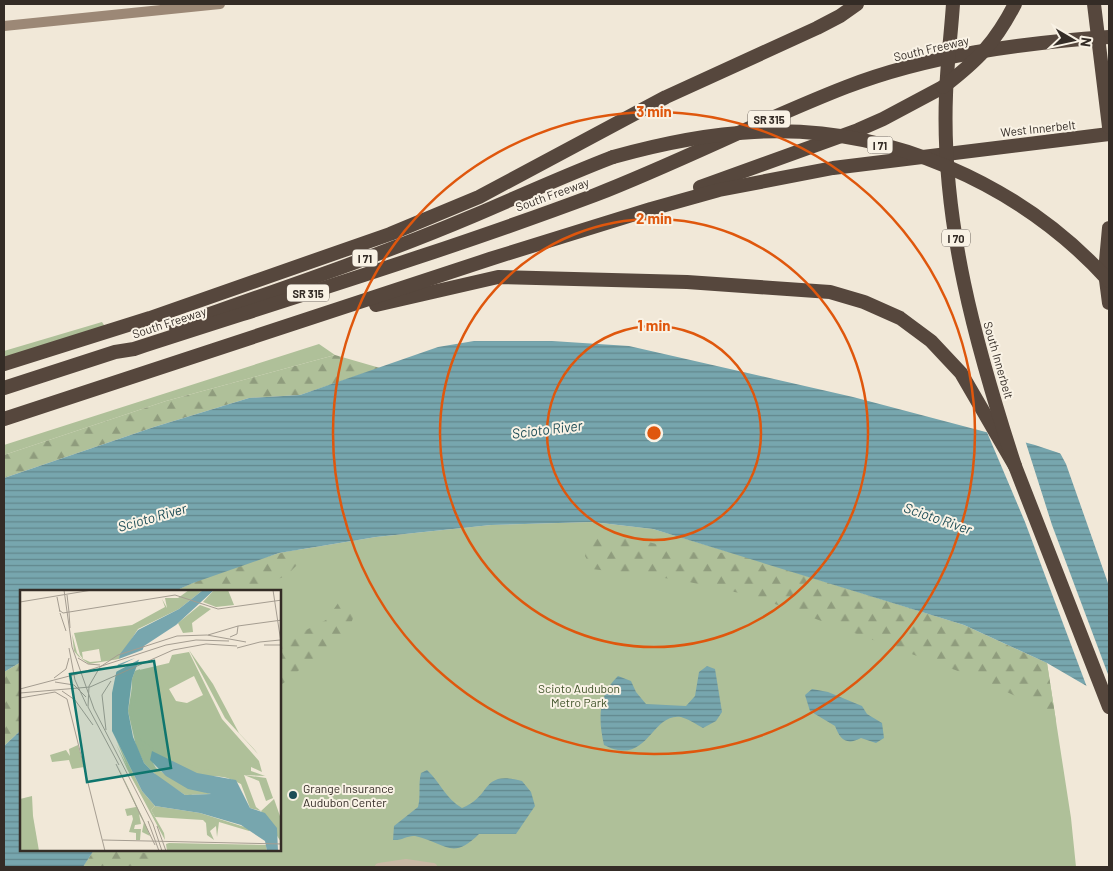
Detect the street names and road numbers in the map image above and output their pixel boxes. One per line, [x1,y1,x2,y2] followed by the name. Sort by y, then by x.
[892,32,971,63] street label: South Freeway
[748,110,790,128] road number: SR 315
[1000,117,1076,139] street label: West Innerbelt
[868,136,892,154] road number: I 71
[513,174,591,214] street label: South Freeway
[942,230,970,247] road number: I 70
[352,250,378,266] road number: I 71
[287,284,329,302] road number: SR 315
[130,303,208,341] street label: South Freeway
[981,320,1017,400] street label: South Innerbelt

